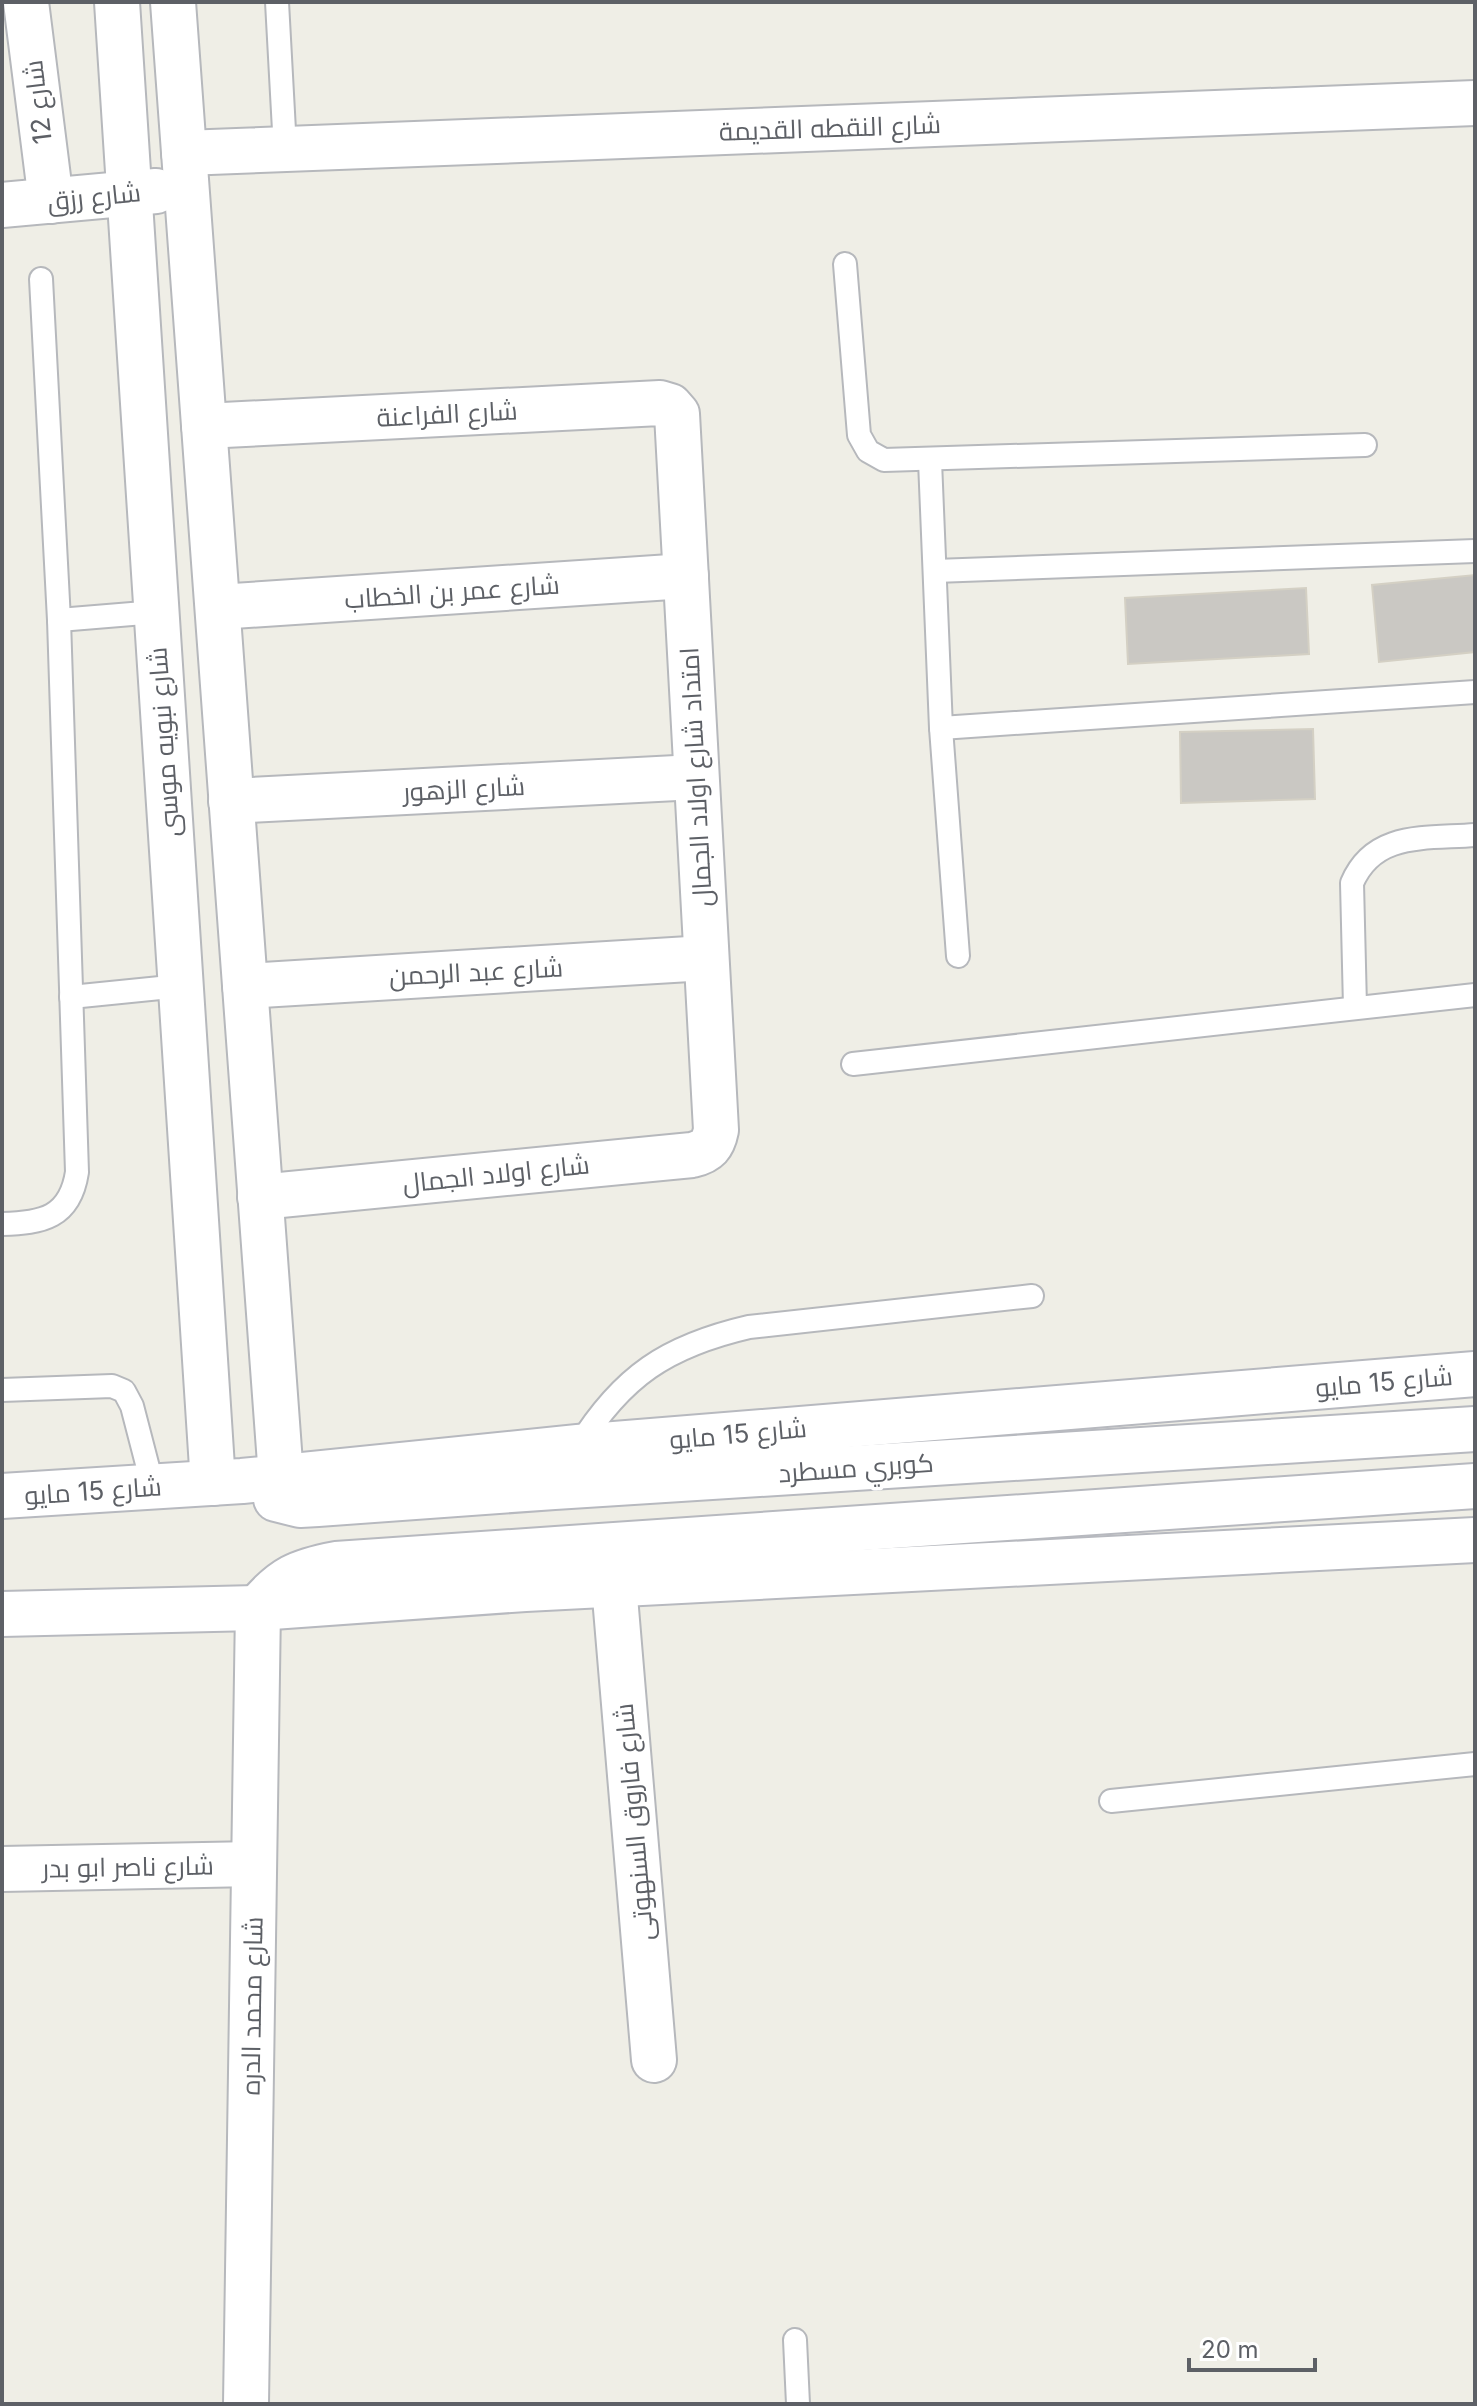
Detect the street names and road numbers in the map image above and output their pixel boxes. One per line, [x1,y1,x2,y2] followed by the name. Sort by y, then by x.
[17,58,60,146] street label: شارع 12
[718,108,942,149] street label: شارع النقطه القديمة
[46,176,142,219] street label: شارع رزق
[376,394,518,435] street label: شارع الفراعنة
[343,569,561,616] street label: شارع عمر بن الخطاب
[141,646,188,838] street label: شارع نبويه موسى
[673,646,720,908] street label: امتداد شارع اولاد الجمال
[400,770,526,809] street label: شارع الزهور
[388,951,564,994] street label: شارع عبد الرحمن
[401,1148,591,1201] street label: شارع اولاد الجمال
[1314,1360,1454,1405] street label: شارع 15 مايو
[668,1412,808,1457] street label: شارع 15 مايو
[777,1447,935,1493] street label: كوبري مسطرد
[23,1470,163,1513] street label: شارع 15 مايو
[608,1702,661,1942] street label: شارع فاروق السنهوتى
[40,1850,214,1886] street label: شارع ناصر ابو بدر
[234,1916,271,2096] street label: شارع محمد الدره

